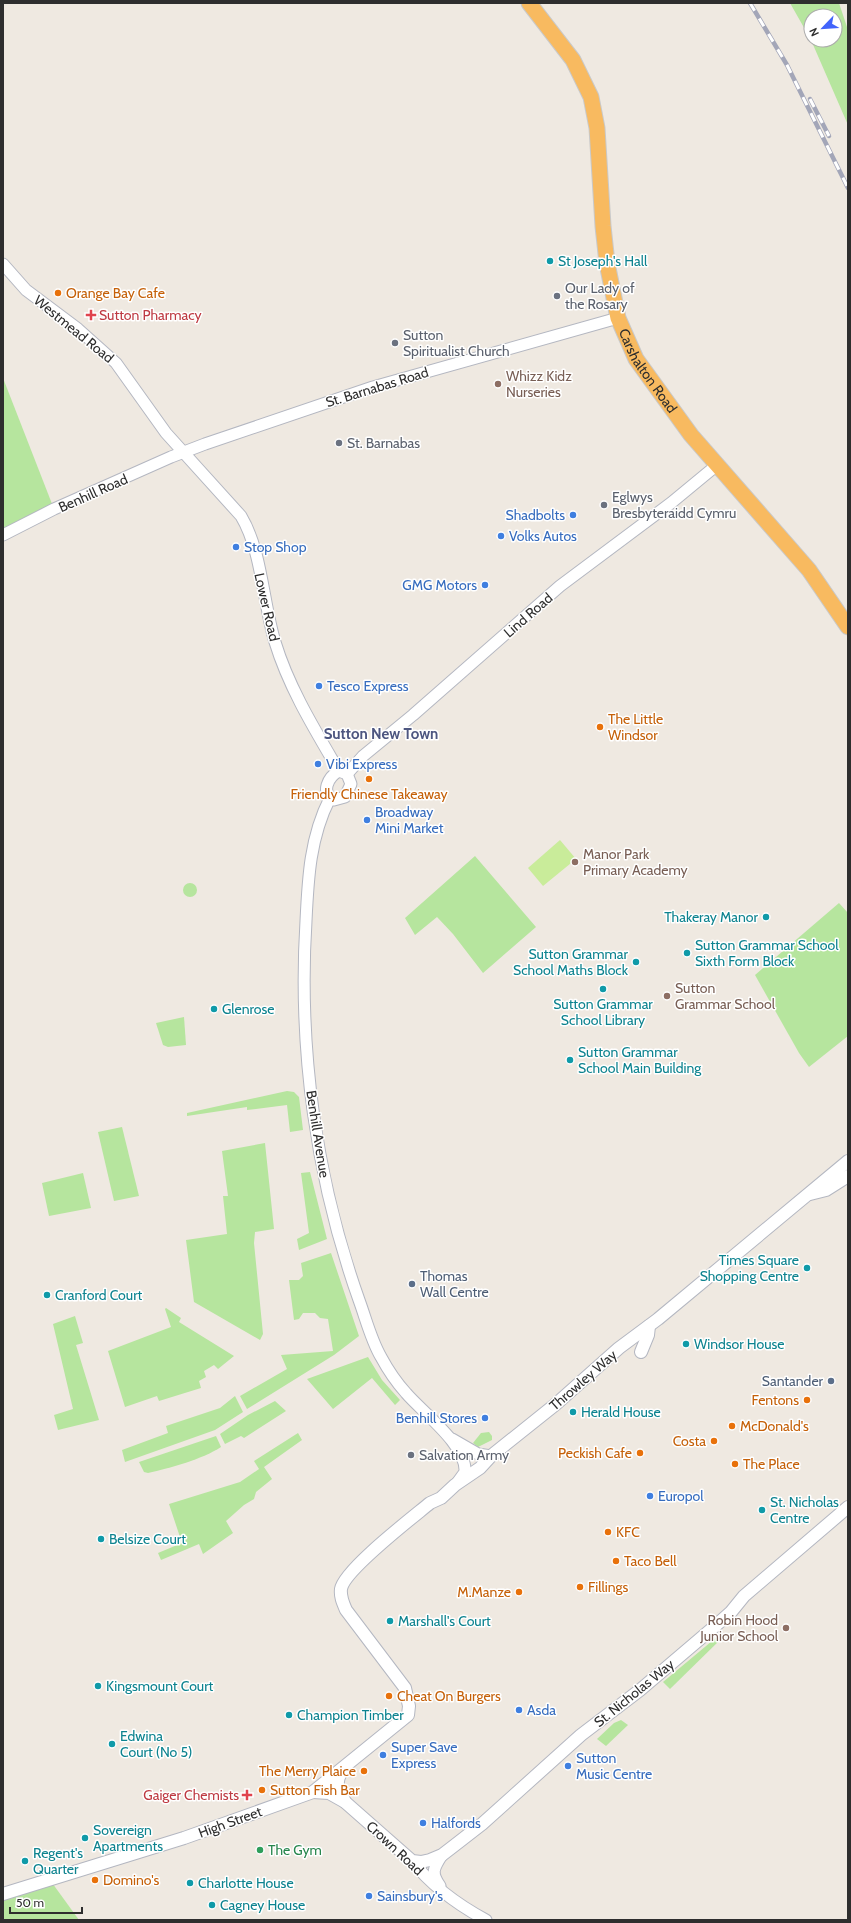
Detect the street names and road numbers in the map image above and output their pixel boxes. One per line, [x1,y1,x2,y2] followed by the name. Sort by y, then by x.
[30,291,118,367] street label: Westmead Road
[615,326,681,417] street label: Carshalton Road
[323,363,431,411] street label: St. Barnabas Road
[56,470,130,516] street label: Benhill Road
[250,571,284,643] street label: Lower Road
[500,589,556,641] street label: Lind Road
[302,1089,334,1179] street label: Benhill Avenue
[545,1346,621,1414] street label: Throwley Way
[590,1655,678,1731] street label: St. Nicholas Way
[196,1802,265,1842] street label: High Street
[363,1817,427,1879] street label: Crown Road

